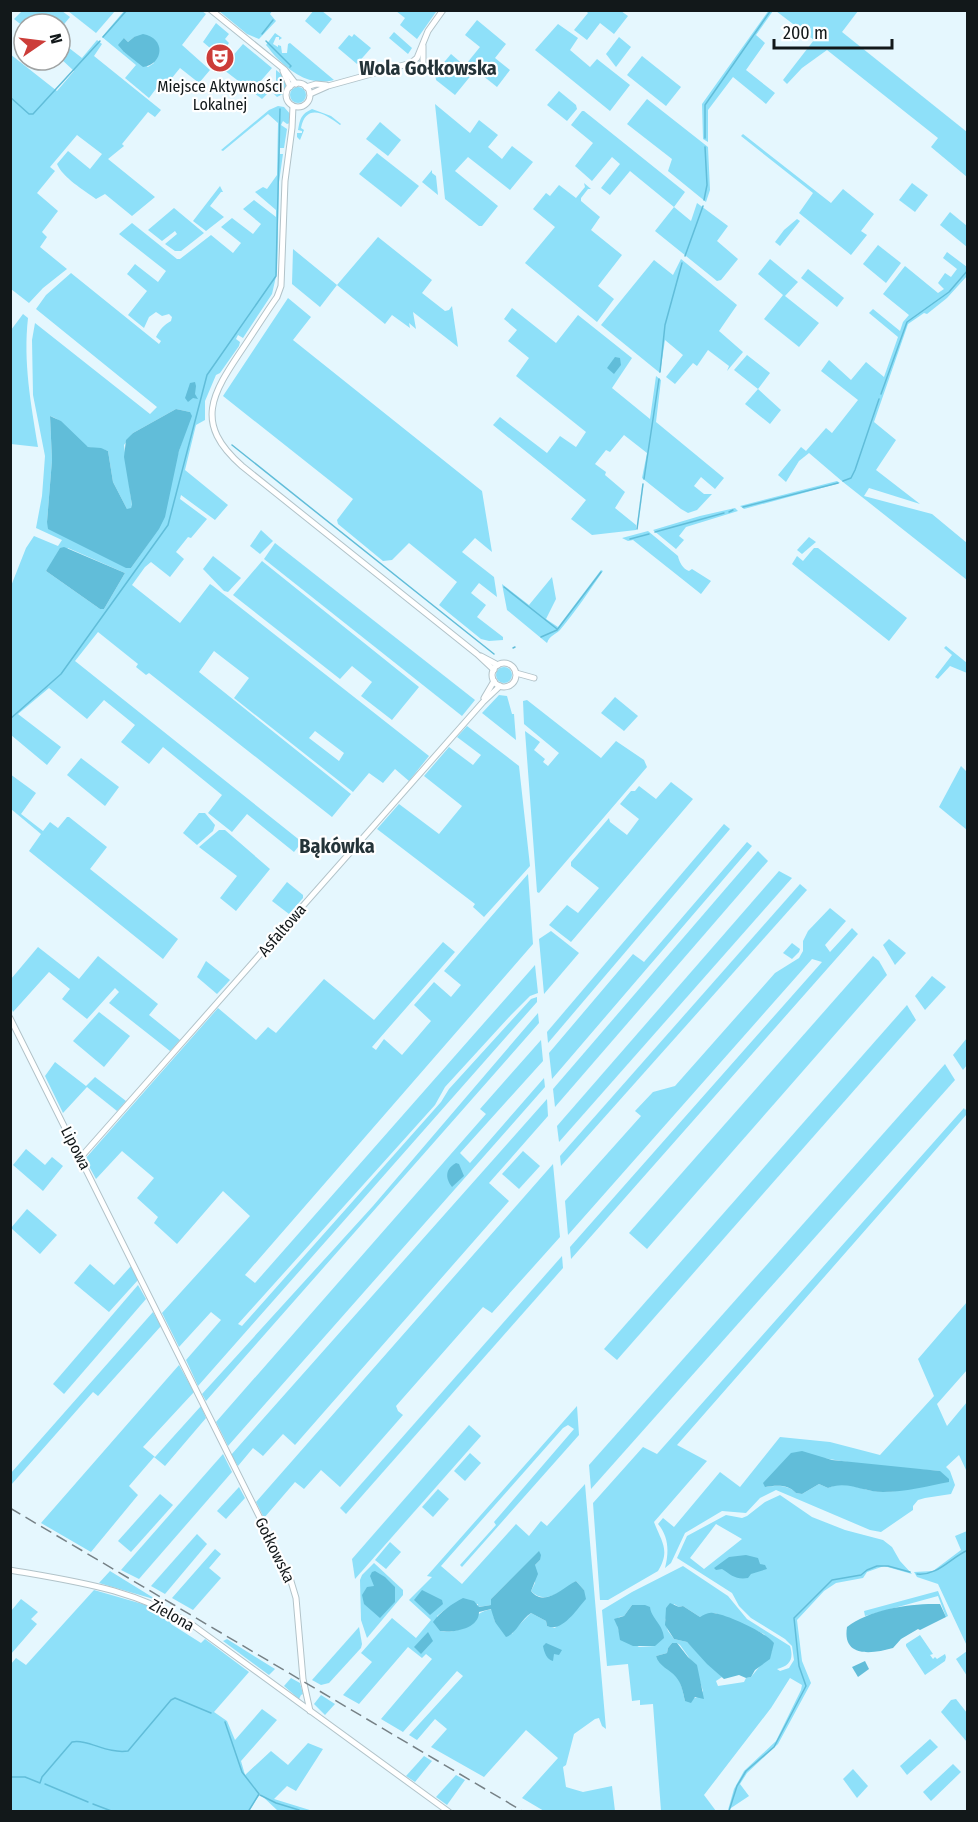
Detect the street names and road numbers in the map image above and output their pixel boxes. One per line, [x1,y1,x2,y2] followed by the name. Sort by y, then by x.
[254,900,310,960] street label: Asfaltowa
[57,1123,95,1173] street label: Lipowa
[251,1514,299,1586] street label: Gołkowska
[146,1595,198,1635] street label: Zielona

